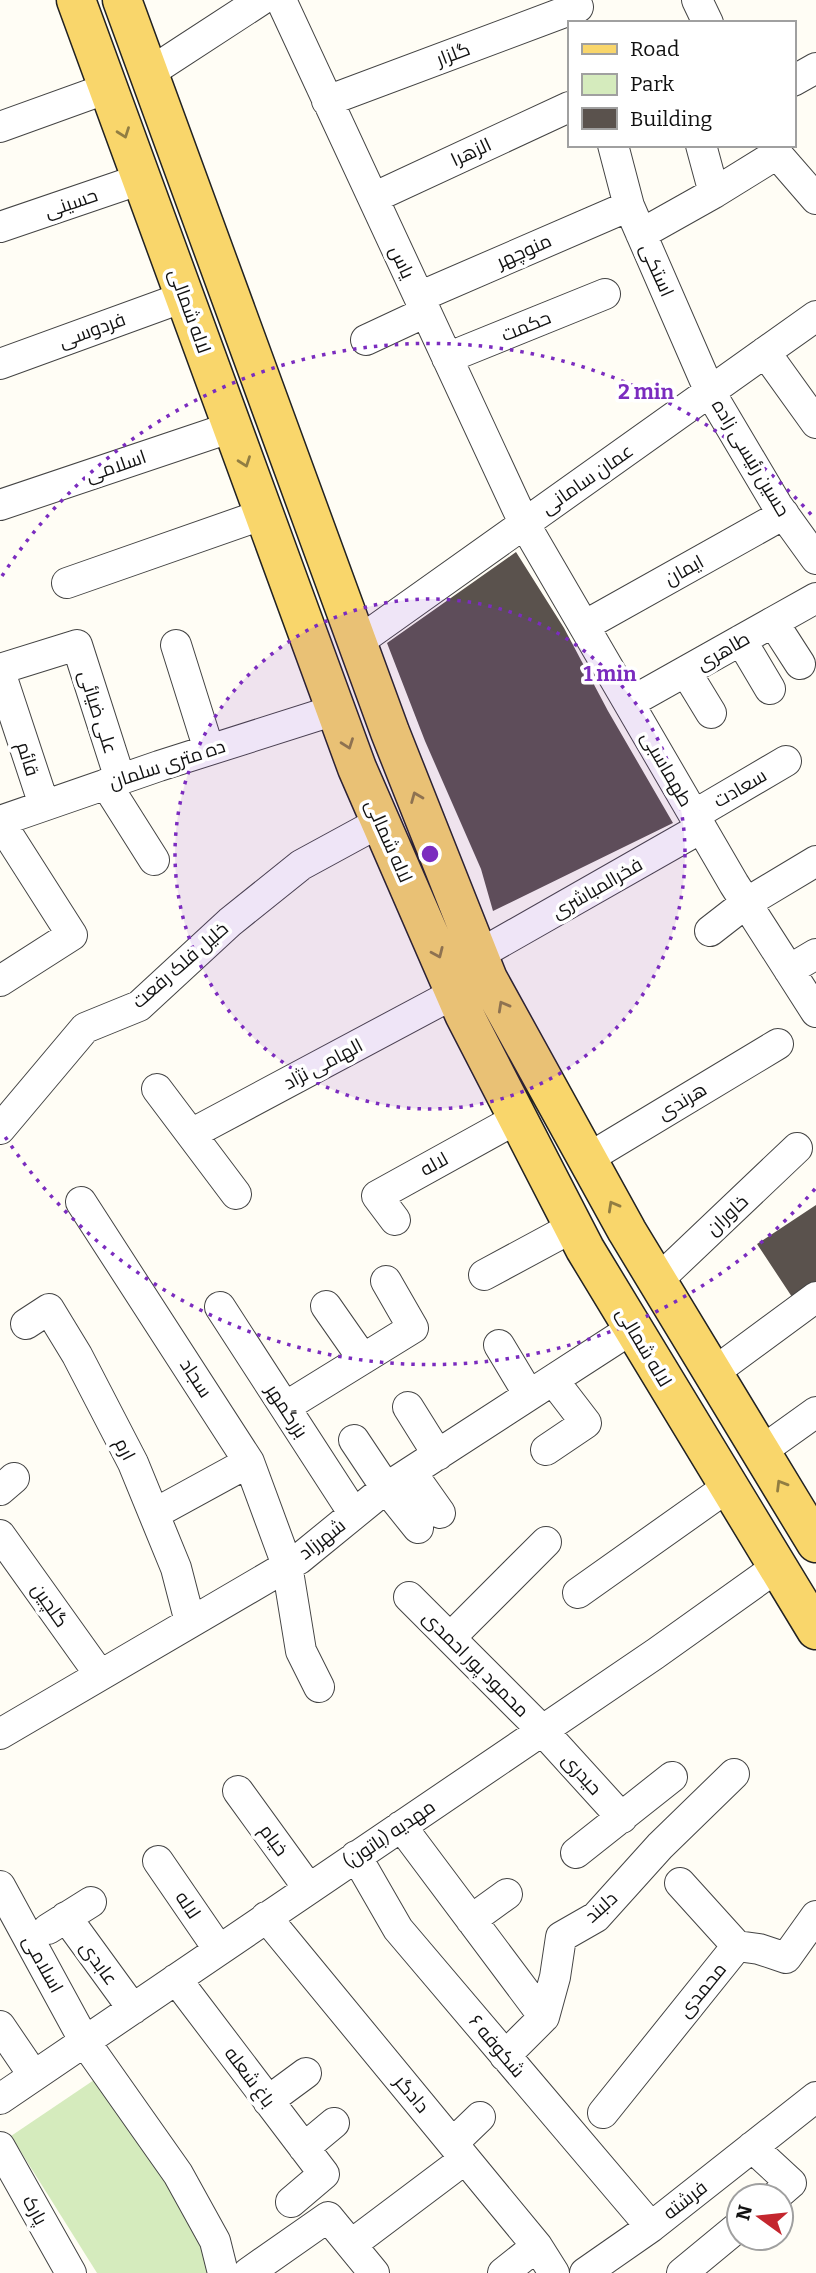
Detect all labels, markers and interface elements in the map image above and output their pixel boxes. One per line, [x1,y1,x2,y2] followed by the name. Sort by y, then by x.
[568,21,795,147] legend
[630,36,679,62] text: Road
[432,37,473,71] street label: گلزار
[630,71,674,97] text: Park
[630,106,713,132] text: Building
[116,127,130,139] one-way arrow
[447,133,495,171] street label: الزهرا
[41,183,101,223] street label: حسینی
[492,229,555,275] street label: منوچهر
[635,240,679,300] street label: استکی
[384,242,420,282] street label: یاس
[164,266,216,356] street label: لاله شمالی
[498,306,554,346] street label: حکمت
[56,307,128,353] street label: فردوسی
[618,379,674,405] text: 2 min
[707,395,795,521] street label: حسین رئیسی زاده
[537,439,637,519] street label: عمان سامانی
[83,445,149,487] street label: اسلامی
[237,455,251,467] one-way arrow
[660,550,708,590] street label: ایمان
[692,627,754,675] street label: طاهری
[583,661,637,687] text: 1 min
[74,667,122,757] street label: علی ضیائی
[636,727,698,811] street label: طهماسبی
[106,734,228,794] street label: ده متری سلمان
[340,738,354,750] one-way arrow
[10,739,44,780] street label: قائم
[709,764,771,812] street label: سعادت
[410,791,424,803] one-way arrow
[361,796,417,886] street label: لاله شمالی
[418,842,442,866] centre of rings
[547,853,647,923] street label: فخرالمباشری
[127,917,233,1013] street label: خلیل فلک رفعت
[430,946,444,959] one-way arrow
[498,1001,511,1014] one-way arrow
[279,1034,367,1094] street label: الهامی نژاد
[653,1077,711,1125] street label: هرندی
[416,1147,452,1181] street label: لاله
[701,1190,753,1240] street label: خاوران
[608,1201,621,1213] one-way arrow
[611,1303,677,1391] street label: لاله شمالی
[175,1354,217,1402] street label: سجاد
[261,1379,313,1442] street label: بزرگمهر
[108,1434,140,1465] street label: ارم
[776,1479,789,1492] one-way arrow
[294,1514,350,1564] street label: شهرزاد
[26,1578,73,1632] street label: گلچین
[417,1606,534,1723] street label: محمود پور احمدی
[557,1748,607,1800] street label: حیدری
[339,1795,439,1873] street label: مهدیه (باتون)
[253,1820,293,1862] street label: خیام
[580,1886,622,1928] street label: دلبند
[171,1887,205,1923] street label: لاله
[18,1931,68,1997] street label: اسلامی
[75,1936,123,1990] street label: عابدی
[673,1958,731,2022] street label: محمدی
[464,2010,530,2082] street label: شکوفه ۶
[218,2042,280,2113] street label: باغ شعله
[389,2070,434,2117] street label: دادگر
[658,2176,712,2224] street label: فرشته
[725,2182,795,2252] north arrow
[17,2191,52,2229] street label: پارک
[731,2202,757,2223] text: N

